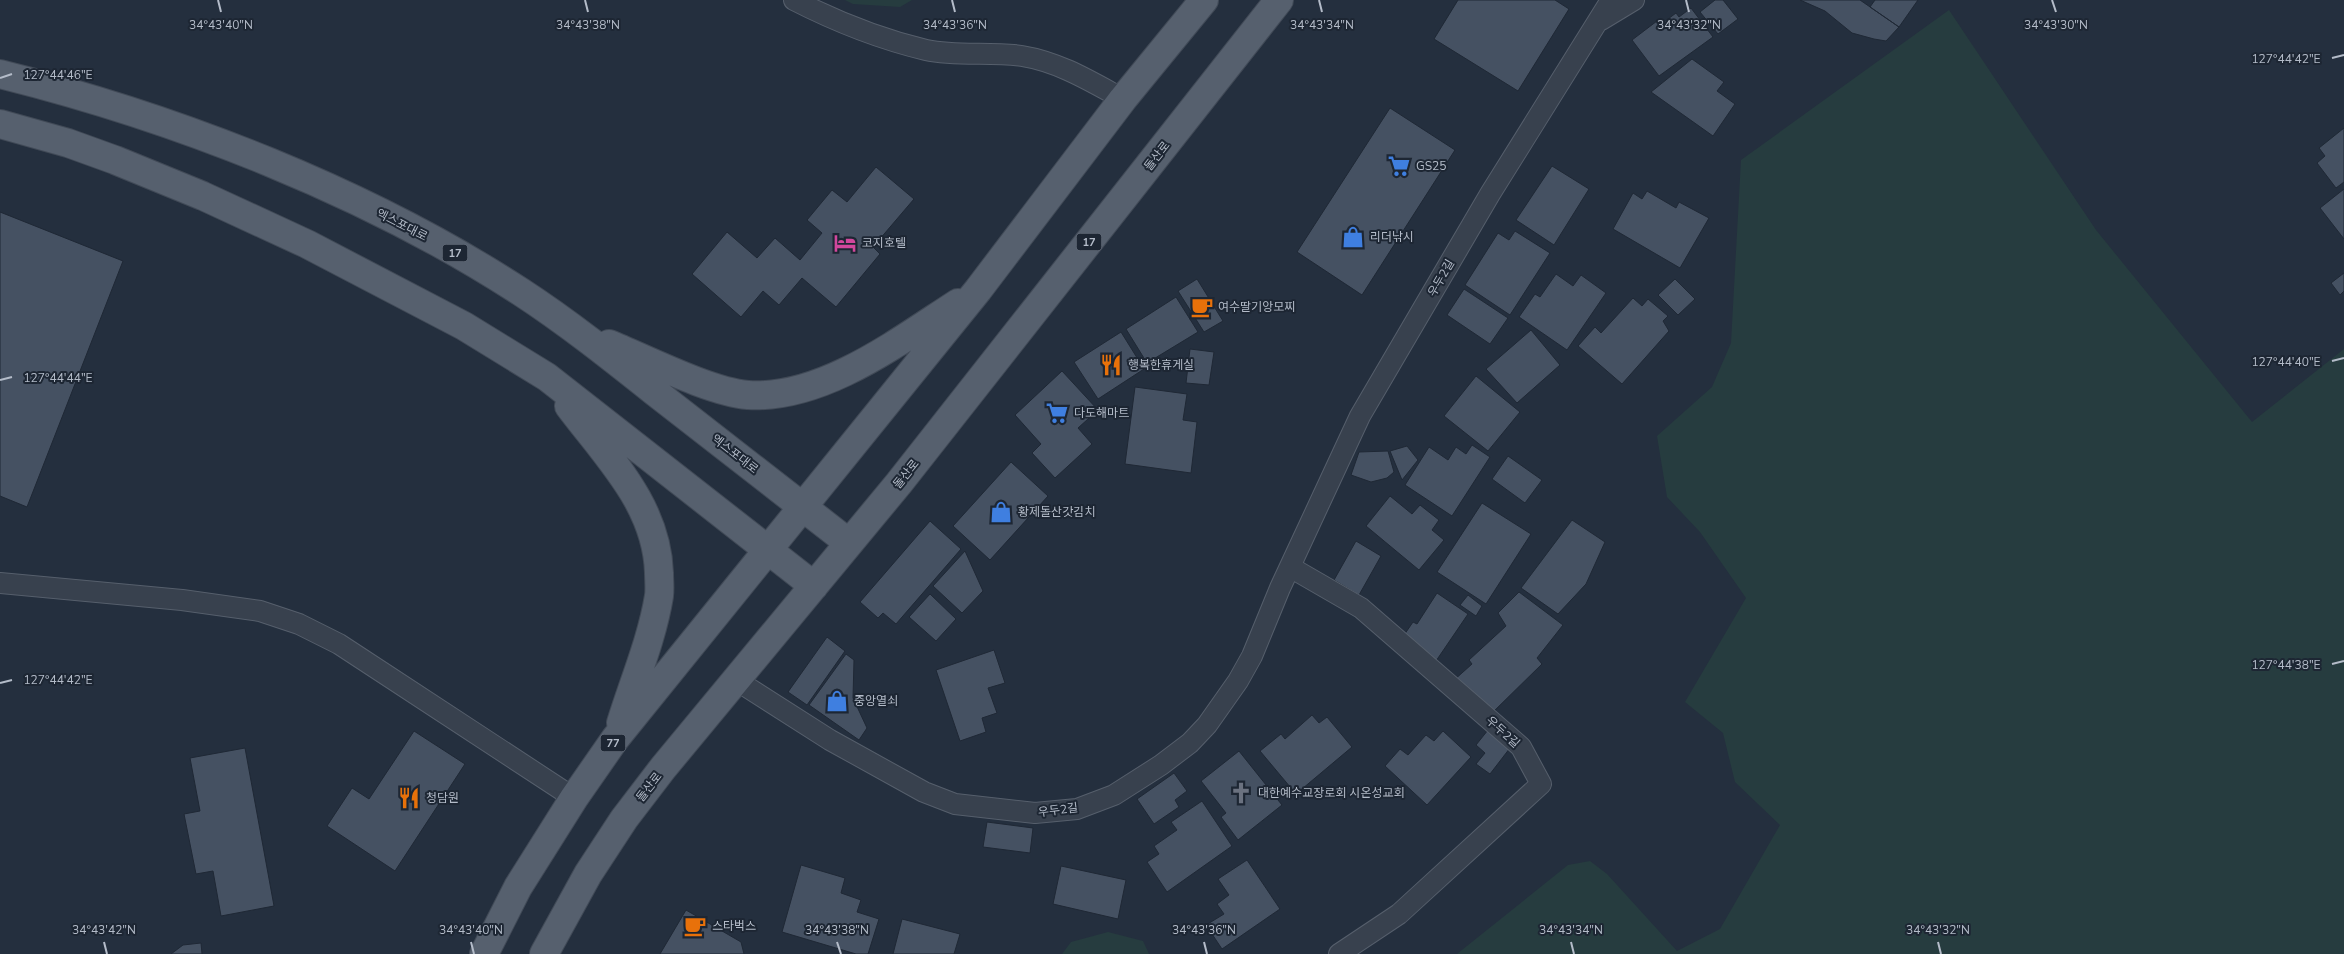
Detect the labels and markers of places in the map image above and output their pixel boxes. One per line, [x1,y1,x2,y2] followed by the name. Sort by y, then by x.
[1386,153,1412,179] supermarket icon: GS25
[1416,158,1447,174] place label: GS25
[1340,224,1366,250] shop icon: 리더낚시
[1370,229,1414,245] place label: 리더낚시
[832,230,858,256] hotel icon: 코지호텔
[862,235,906,251] place label: 코지호텔
[1189,294,1215,320] cafe icon: 여수딸기앙모찌
[1218,299,1295,315] place label: 여수딸기앙모찌
[1098,352,1124,378] restaurant icon: 행복한휴게실
[1128,357,1194,373] place label: 행복한휴게실
[1044,400,1070,426] supermarket icon: 다도해마트
[1074,405,1129,421] place label: 다도해마트
[988,499,1014,525] shop icon: 황제돌산갓김치
[1018,504,1095,520] place label: 황제돌산갓김치
[824,688,850,714] shop icon: 중앙열쇠
[854,693,898,709] place label: 중앙열쇠
[1228,780,1254,806] church icon: 대한예수교장로회 시온성교회
[396,785,422,811] restaurant icon: 청담원
[1258,785,1405,801] place label: 대한예수교장로회 시온성교회
[426,790,459,806] place label: 청담원
[682,913,708,939] cafe icon: 스타벅스
[712,918,756,934] place label: 스타벅스

